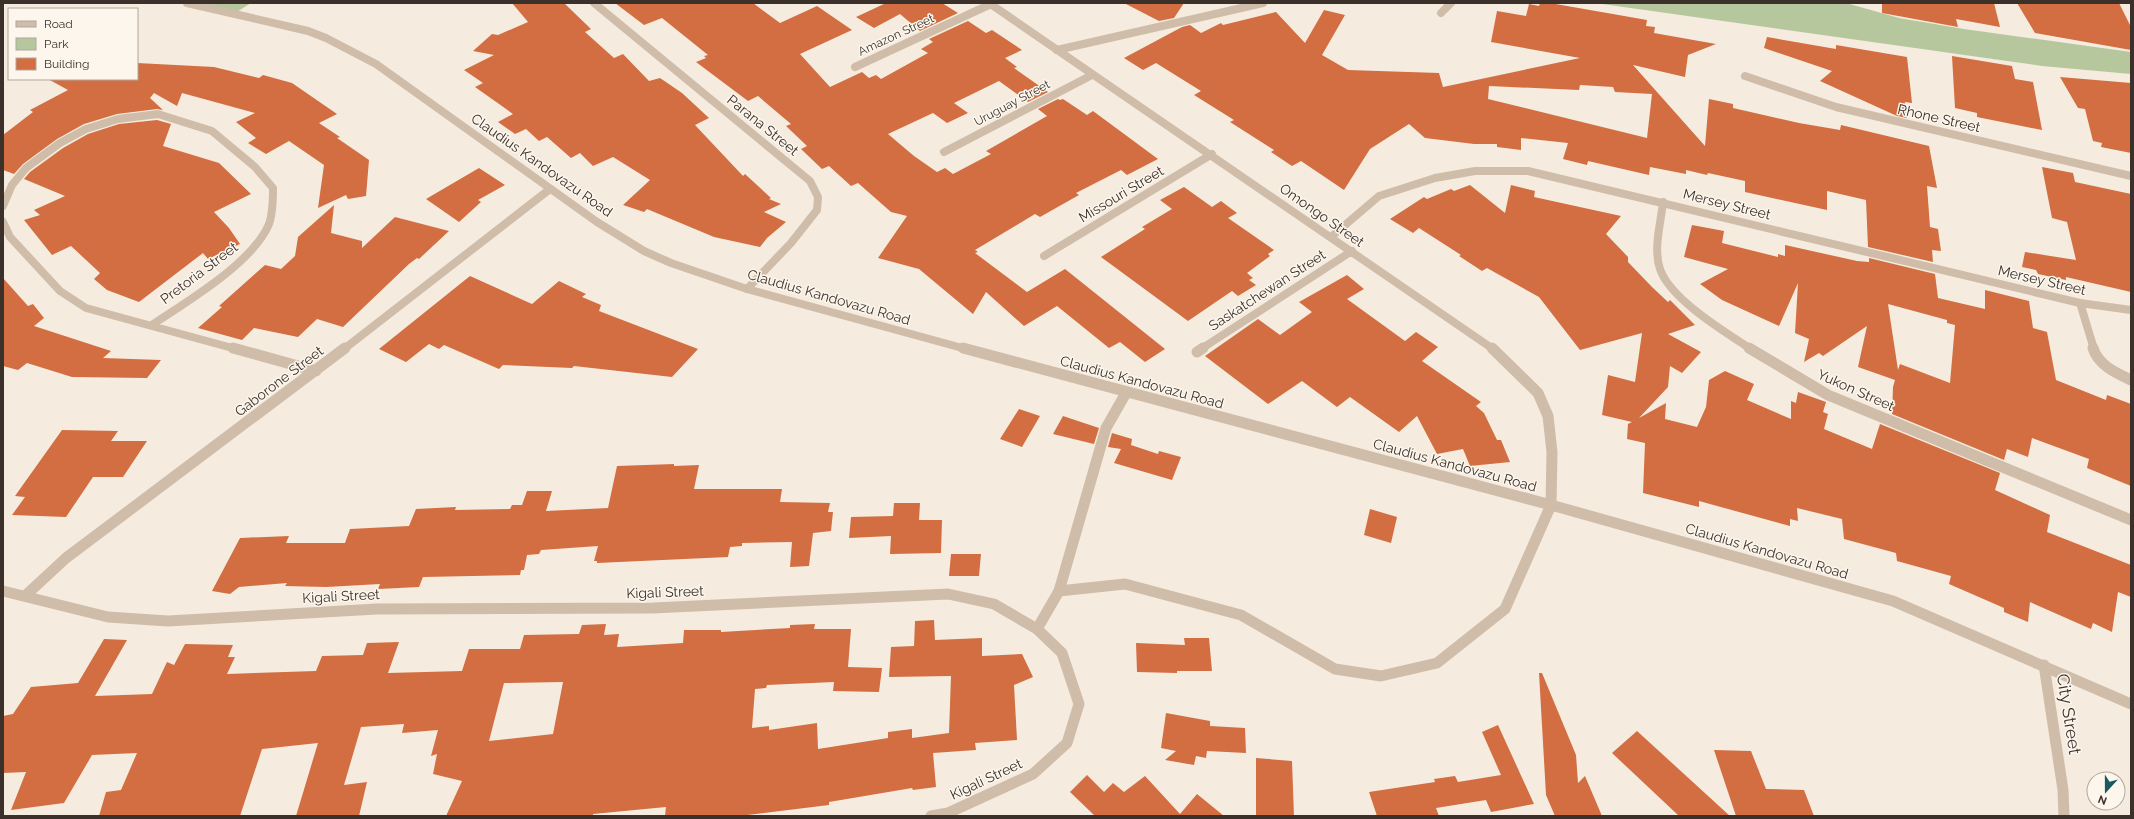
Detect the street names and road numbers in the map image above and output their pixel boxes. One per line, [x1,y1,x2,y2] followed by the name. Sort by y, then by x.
[856,11,936,59] street label: Amazon Street
[972,77,1052,129] street label: Uruguay Street
[724,91,802,159] street label: Parana Street
[1896,101,1982,135] street label: Rhone Street
[468,110,616,220] street label: Claudius Kandovazu Road
[1076,162,1166,226] street label: Missouri Street
[1277,180,1367,250] street label: Omongo Street
[1682,185,1773,223] street label: Mersey Street
[157,239,241,307] street label: Pretoria Street
[1206,246,1329,334] street label: Saskatchewan Street
[1997,262,2088,298] street label: Mersey Street
[746,266,912,328] street label: Claudius Kandovazu Road
[232,342,327,419] street label: Gaborone Street
[1058,352,1226,412] street label: Claudius Kandovazu Road
[1815,366,1897,414] street label: Yukon Street
[1371,435,1539,495] street label: Claudius Kandovazu Road
[1684,520,1850,582] street label: Claudius Kandovazu Road
[626,583,704,601] street label: Kigali Street
[302,586,380,606] street label: Kigali Street
[2053,672,2085,756] street label: City Street
[947,755,1025,803] street label: Kigali Street

